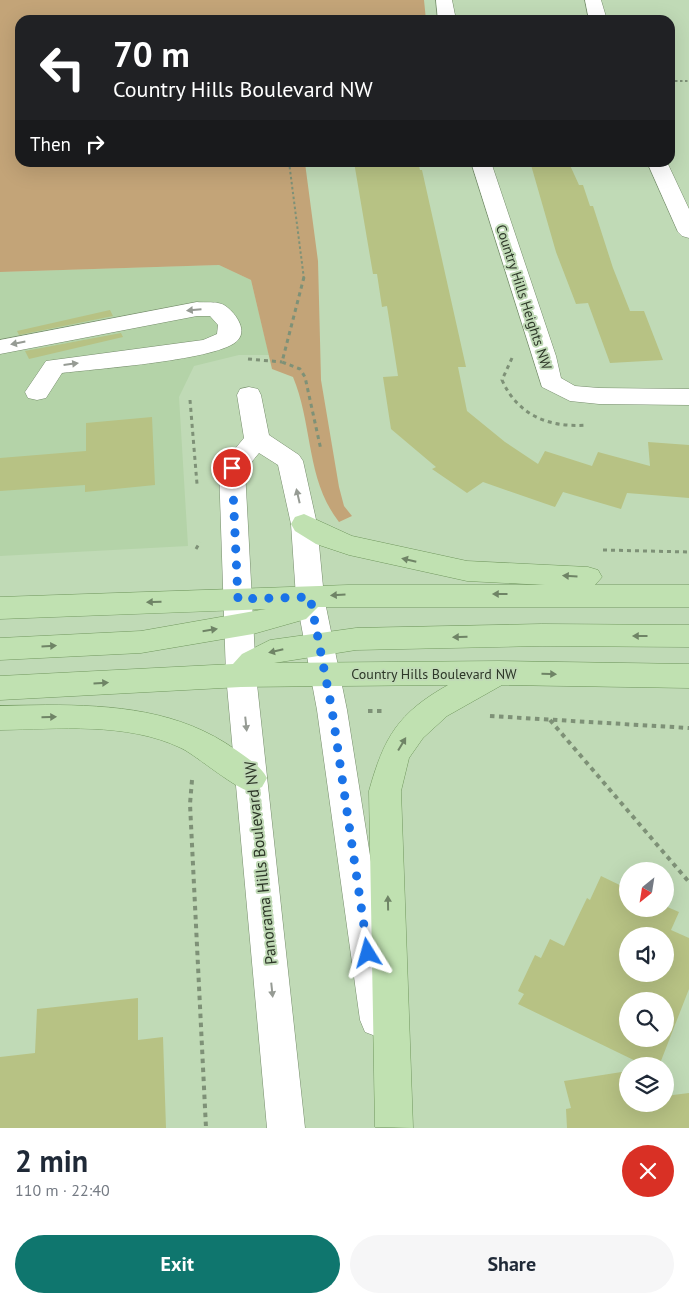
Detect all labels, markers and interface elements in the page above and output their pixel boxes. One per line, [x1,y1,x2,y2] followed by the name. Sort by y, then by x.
[113,31,190,77] text: 70 m
[30,35,95,100] icon: left
[113,75,373,103] text: Country Hills Boulevard NW
[81,130,109,158] icon: right
[30,132,71,156] text: Then
[492,222,556,372] street label: Country Hills Heights NW
[186,306,202,314] one-way arrow
[9,340,25,348] one-way arrow
[64,359,80,367] one-way arrow
[211,447,253,489] pin
[218,454,246,482] icon: arrive
[294,489,302,504] one-way arrow
[402,556,417,564] one-way arrow
[562,572,578,580] one-way arrow
[492,590,508,598] one-way arrow
[330,592,346,600] one-way arrow
[146,598,162,606] one-way arrow
[202,626,218,634] one-way arrow
[632,632,648,640] one-way arrow
[452,633,468,641] one-way arrow
[41,642,57,650] one-way arrow
[268,647,283,655] one-way arrow
[351,665,517,683] street label: Country Hills Boulevard NW
[541,670,557,678] one-way arrow
[93,678,109,686] one-way arrow
[41,713,57,721] one-way arrow
[242,716,250,732] one-way arrow
[398,738,407,751] one-way arrow
[239,759,281,966] street label: Panorama Hills Boulevard NW
[619,862,674,918] north arrow
[619,862,674,1112] map controls
[384,895,392,911] one-way arrow
[341,926,393,978] position arrow
[619,927,674,982] button: sound
[268,982,276,998] one-way arrow
[619,992,674,1047] button: search
[619,1057,674,1112] button: layers
[15,1141,88,1180] text: 2 min
[622,1145,674,1197] button: close
[15,1180,110,1200] text: 110 m · 22:40
[15,1235,340,1293] button: Exit
[350,1235,674,1293] button: Share

